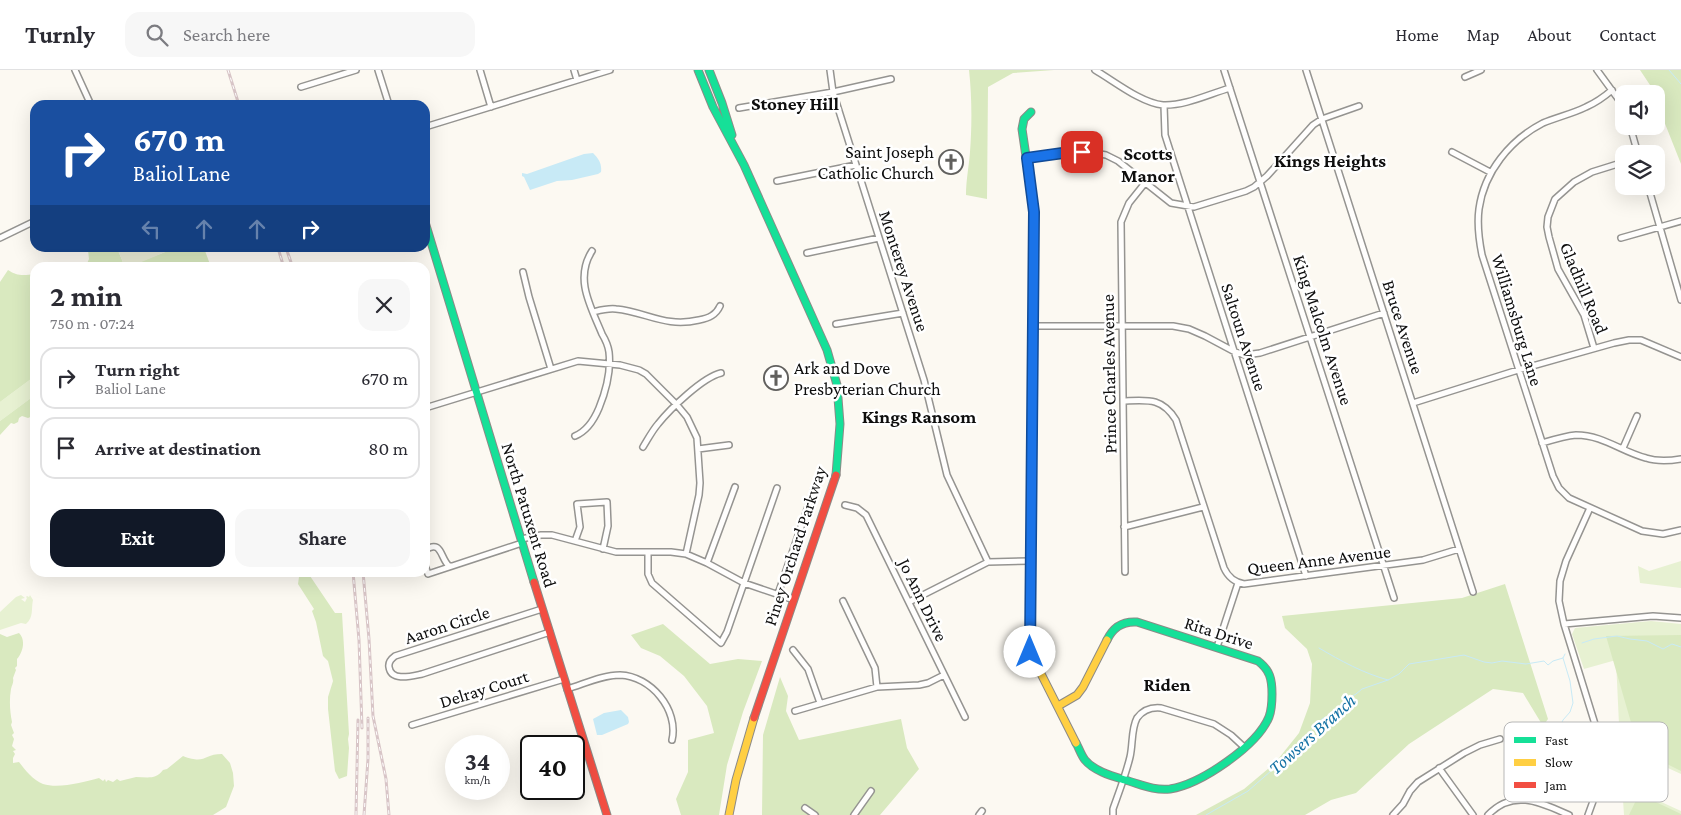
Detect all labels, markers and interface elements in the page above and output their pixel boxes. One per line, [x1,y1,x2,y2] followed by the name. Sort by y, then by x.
[125,12,475,57] search box
[25,21,95,48] text: Turnly
[143,21,171,49] icon: search
[183,24,270,45] text: Search here
[1396,25,1439,45] text: Home
[1467,25,1499,45] text: Map
[1527,25,1571,45] text: About
[1599,25,1656,45] text: Contact
[1615,85,1665,195] map controls
[1615,85,1665,135] button: sound
[751,93,840,114] district label: Stoney Hill
[50,120,115,185] icon: right
[133,120,225,159] text: 670 m
[1061,131,1103,173] pin
[1068,138,1096,166] icon: arrive
[817,142,934,183] place label: Saint Joseph Catholic Church
[1121,143,1175,186] district label: Scotts Manor
[1615,145,1665,195] button: layers
[938,149,964,175] church icon: Saint Joseph Catholic Church
[1274,150,1386,171] district label: Kings Heights
[133,161,230,186] text: Baliol Lane
[875,208,933,334] street label: Monterey Avenue
[137,215,165,243] icon: left
[190,215,218,243] icon: ahead
[243,215,271,243] icon: ahead
[296,215,324,243] icon: right
[1556,239,1612,337] street label: Gladhill Road
[1289,252,1357,408] street label: King Malcolm Avenue
[1487,252,1547,388] street label: Williamsburg Lane
[1378,278,1428,377] street label: Bruce Avenue
[50,279,122,312] text: 2 min
[358,279,410,331] button: close
[1217,281,1271,393] street label: Saltoun Avenue
[1098,294,1120,454] street label: Prince Charles Avenue
[50,315,135,332] text: 750 m · 07:24
[794,358,941,399] place label: Ark and Dove Presbyterian Church
[95,359,180,380] text: Turn right
[52,364,80,392] icon: right
[763,365,789,391] church icon: Ark and Dove Presbyterian Church
[361,368,408,389] text: 670 m
[95,380,166,397] text: Baliol Lane
[862,406,976,427] district label: Kings Ransom
[52,434,80,462] icon: arrive
[95,438,261,459] text: Arrive at destination
[368,438,408,459] text: 80 m
[497,440,561,590] street label: North Patuxent Road
[760,463,830,628] street label: Piney Orchard Parkway
[50,509,225,567] button: Exit
[235,509,410,567] button: Share
[1246,541,1392,579] street label: Queen Anne Avenue
[893,553,952,645] street label: Jo Ann Drive
[402,602,492,648] street label: Aaron Circle
[1182,612,1256,654] street label: Rita Drive
[1003,625,1055,677] position arrow
[437,666,532,712] street label: Delray Court
[1143,674,1191,695] district label: Riden
[1264,689,1360,779] water label: Towsers Branch
[1504,722,1668,802] legend
[1545,732,1569,748] text: Fast
[520,735,585,800] speed limit sign: 40
[465,748,490,775] text: 34
[1545,754,1573,770] text: Slow
[465,773,490,787] text: km/h
[1543,777,1567,793] text: Jam

